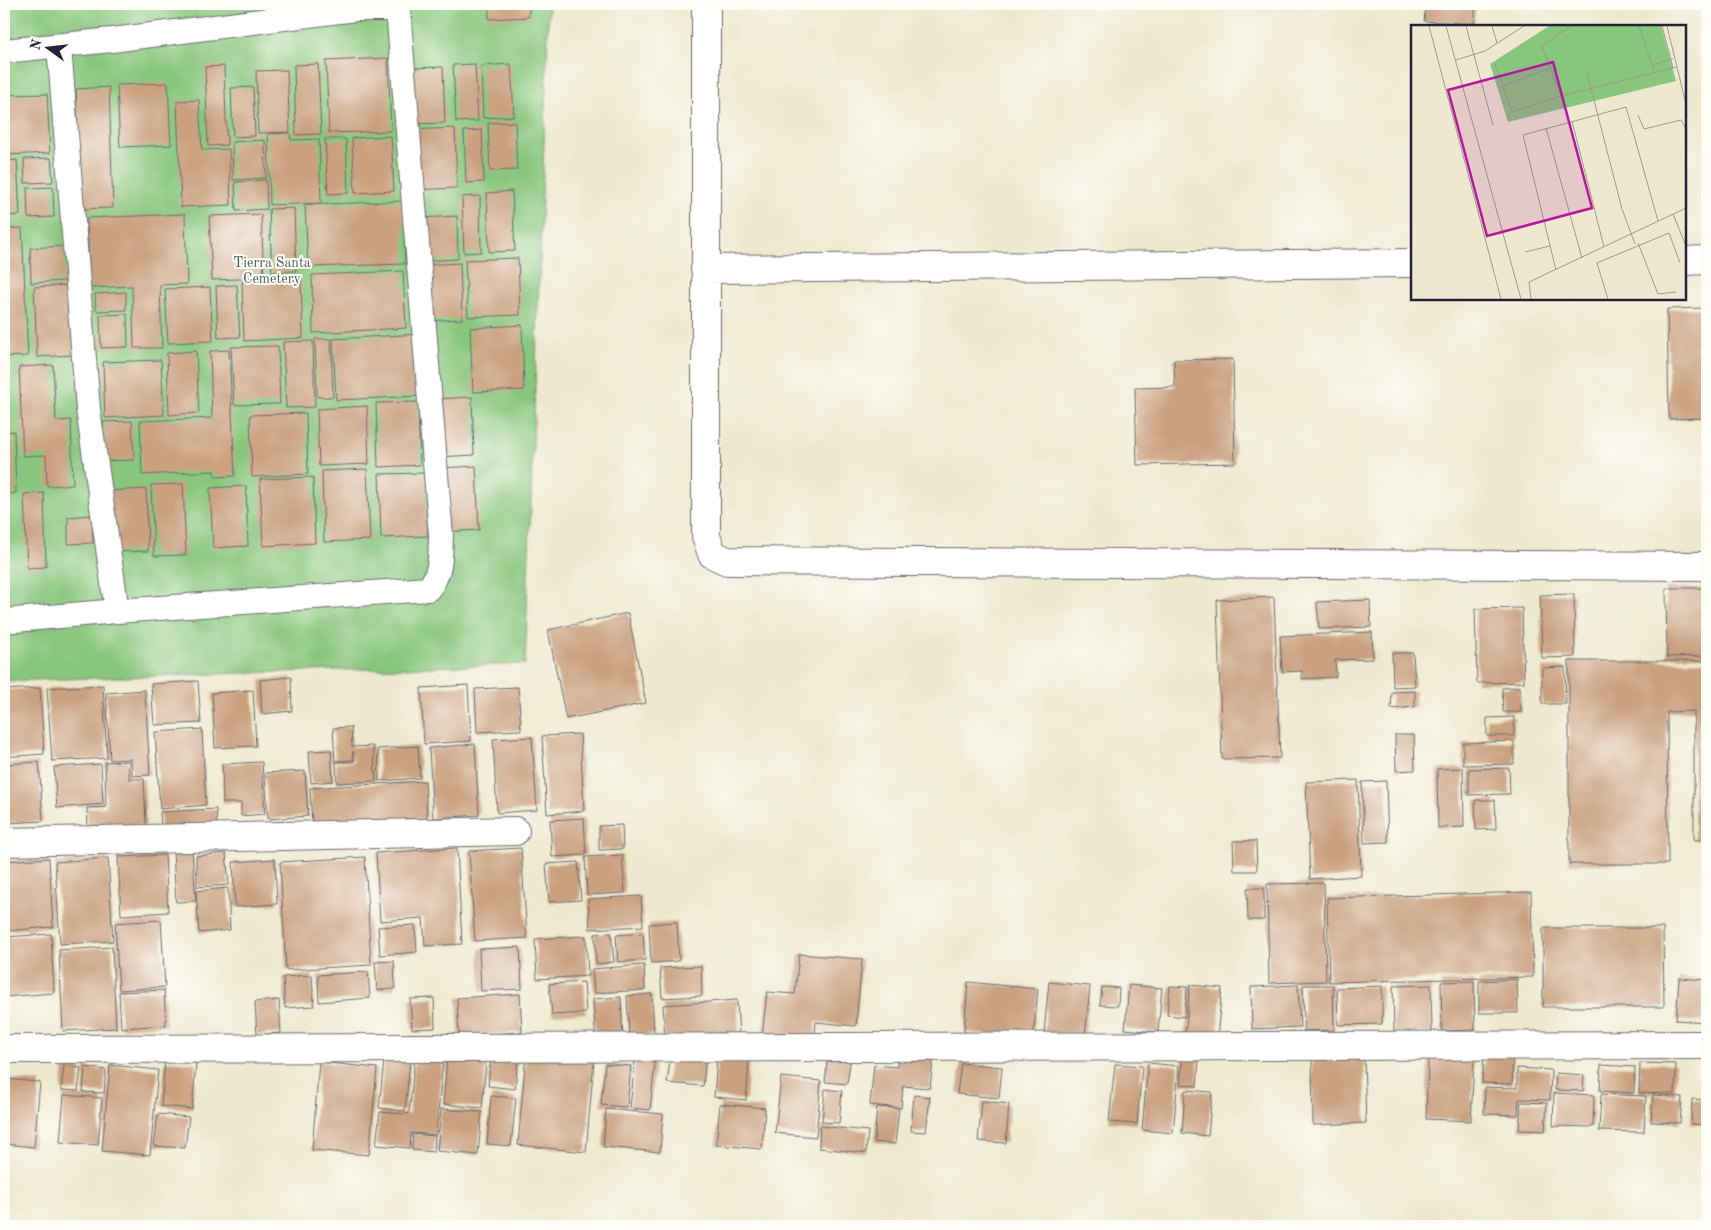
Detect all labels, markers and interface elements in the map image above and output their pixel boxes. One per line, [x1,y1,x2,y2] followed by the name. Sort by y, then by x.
[22,22,72,72] north arrow
[1411,25,1686,300] inset map
[28,38,45,52] text: N
[233,256,311,286] park label: Tierra Santa Cemetery

